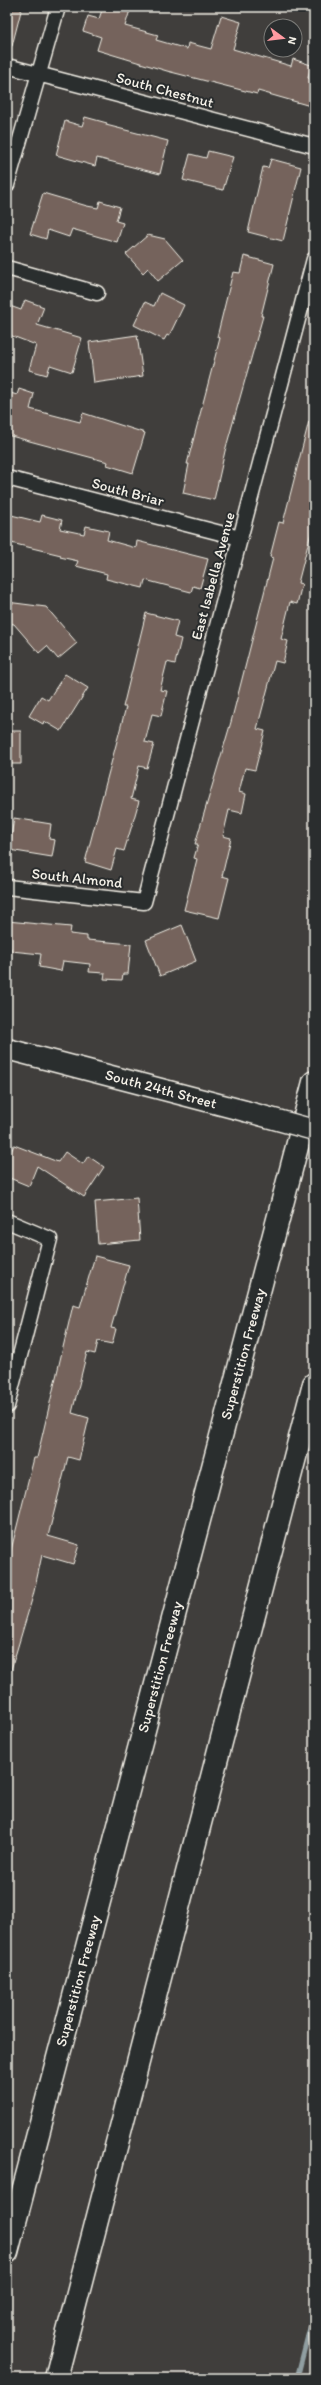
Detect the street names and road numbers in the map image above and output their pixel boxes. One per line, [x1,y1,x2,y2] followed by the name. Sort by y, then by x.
[114,68,216,112] street label: South Chestnut
[90,474,166,510] street label: South Briar
[187,510,239,642] street label: East Isabella Avenue
[31,864,123,892] street label: South Almond
[103,1065,219,1113] street label: South 24th Street
[217,1286,269,1422] street label: Superstition Freeway
[134,1599,186,1735] street label: Superstition Freeway
[52,1913,104,2049] street label: Superstition Freeway

